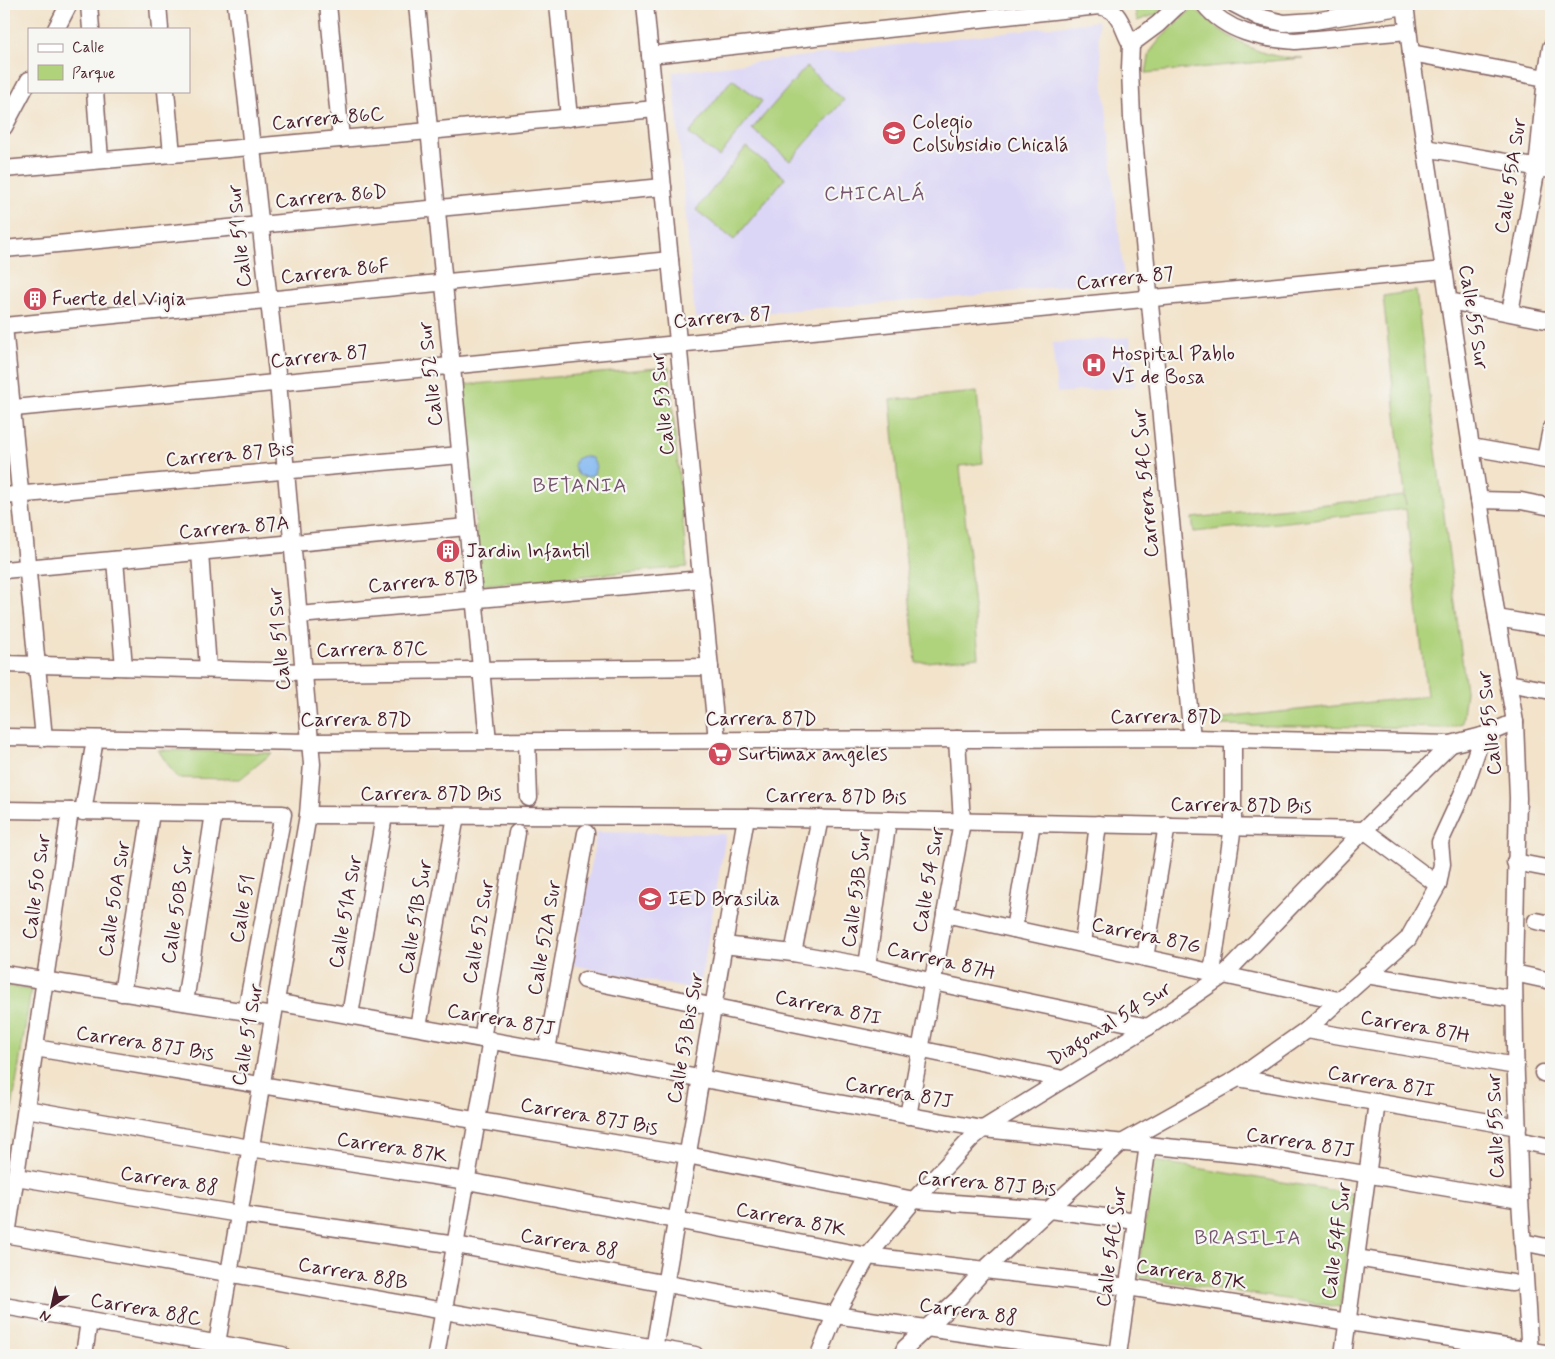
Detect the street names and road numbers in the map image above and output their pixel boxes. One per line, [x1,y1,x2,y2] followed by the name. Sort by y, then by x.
[271,101,385,137] street label: Carrera 86C
[1489,116,1534,236] street label: Calle 55A Sur
[274,179,388,215] street label: Carrera 86D
[221,182,259,289] street label: Calle 51 Sur
[279,253,391,291] street label: Carrera 86F
[1075,260,1175,298] street label: Carrera 87
[1451,263,1495,372] street label: Calle 55 Sur
[672,300,772,336] street label: Carrera 87
[412,319,450,428] street label: Calle 52 Sur
[269,338,369,376] street label: Carrera 87
[644,351,682,457] street label: Calle 53 Sur
[1126,407,1166,559] street label: Carrera 54C Sur
[164,436,296,474] street label: Carrera 87 Bis
[178,510,290,546] street label: Carrera 87A
[367,564,479,600] street label: Carrera 87B
[262,586,298,692] street label: Calle 51 Sur
[316,636,428,664] street label: Carrera 87C
[1471,668,1509,777] street label: Calle 55 Sur
[1110,704,1222,731] street label: Carrera 87D
[705,706,817,733] street label: Carrera 87D
[300,707,412,734] street label: Carrera 87D
[360,781,502,808] street label: Carrera 87D Bis
[765,782,907,812] street label: Carrera 87D Bis
[1170,791,1312,821] street label: Carrera 87D Bis
[906,824,952,935] street label: Calle 54 Sur
[836,830,879,949] street label: Calle 53B Sur
[16,832,58,941] street label: Calle 50 Sur
[92,838,138,959] street label: Calle 50A Sur
[155,843,201,966] street label: Calle 50B Sur
[323,853,369,971] street label: Calle 51A Sur
[393,857,439,977] street label: Calle 51B Sur
[224,873,262,945] street label: Calle 51
[457,877,502,986] street label: Calle 52 Sur
[522,878,569,998] street label: Calle 52A Sur
[1089,911,1203,961] street label: Carrera 87G
[884,935,998,987] street label: Carrera 87H
[661,970,711,1106] street label: Calle 53 Bis Sur
[1044,975,1178,1074] street label: Diagonal 54 Sur
[226,981,270,1088] street label: Calle 51 Sur
[772,984,884,1032] street label: Carrera 87I
[445,997,557,1043] street label: Carrera 87J
[1358,1004,1472,1050] street label: Carrera 87H
[74,1020,216,1068] street label: Carrera 87J Bis
[1325,1059,1437,1105] street label: Carrera 87I
[843,1070,955,1116] street label: Carrera 87J
[1481,1072,1511,1179] street label: Calle 55 Sur
[518,1092,660,1142] street label: Carrera 87J Bis
[1244,1121,1356,1165] street label: Carrera 87J
[335,1126,449,1170] street label: Carrera 87K
[118,1160,220,1202] street label: Carrera 88
[916,1164,1058,1204] street label: Carrera 87J Bis
[1315,1180,1359,1301] street label: Calle 54F Sur
[1090,1184,1134,1309] street label: Calle 54C Sur
[734,1196,848,1244] street label: Carrera 87K
[518,1222,620,1266] street label: Carrera 88
[296,1251,410,1297] street label: Carrera 88B
[1134,1253,1248,1297] street label: Carrera 87K
[88,1287,204,1333] street label: Carrera 88C
[917,1292,1019,1332] street label: Carrera 88

